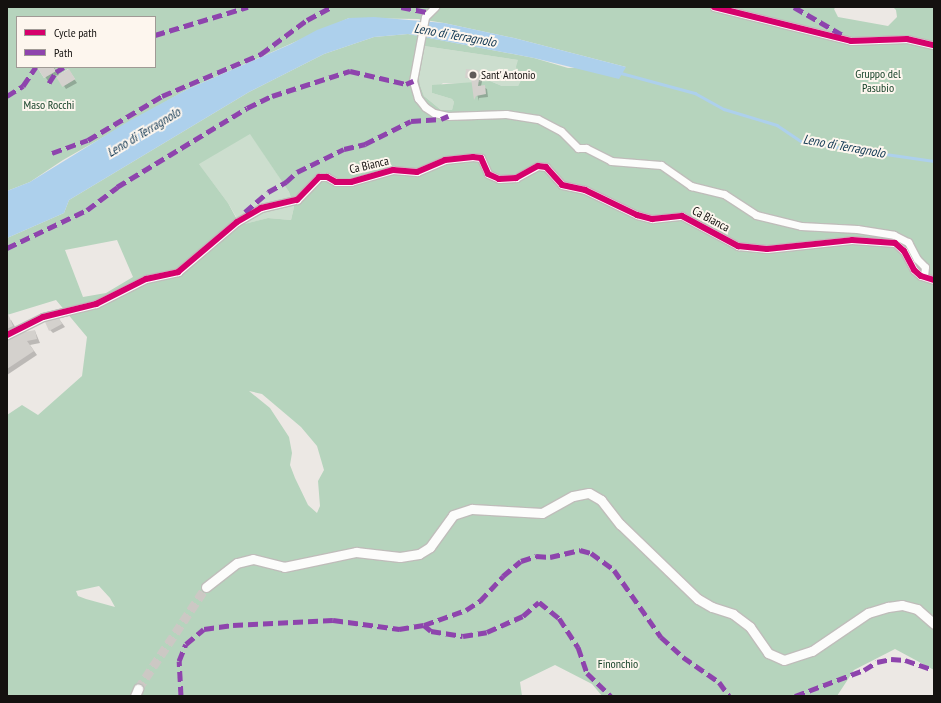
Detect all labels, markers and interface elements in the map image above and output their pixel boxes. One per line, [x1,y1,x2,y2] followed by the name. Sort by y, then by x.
[16,16,156,68] legend
[413,21,497,51] water label: Leno di Terragnolo
[54,25,97,40] text: Cycle path
[54,45,72,60] text: Path
[855,67,901,95] park label: Gruppo del Pasubio
[481,68,537,82] place label: Sant' Antonio
[468,70,478,80] marker: Sant' Antonio
[24,98,74,112] park label: Maso Rocchi
[104,105,184,161] water label: Leno di Terragnolo
[802,132,886,162] water label: Leno di Terragnolo
[348,153,390,177] street label: Ca Bianca
[690,203,732,235] street label: Ca Bianca
[598,657,638,671] park label: Finonchio

